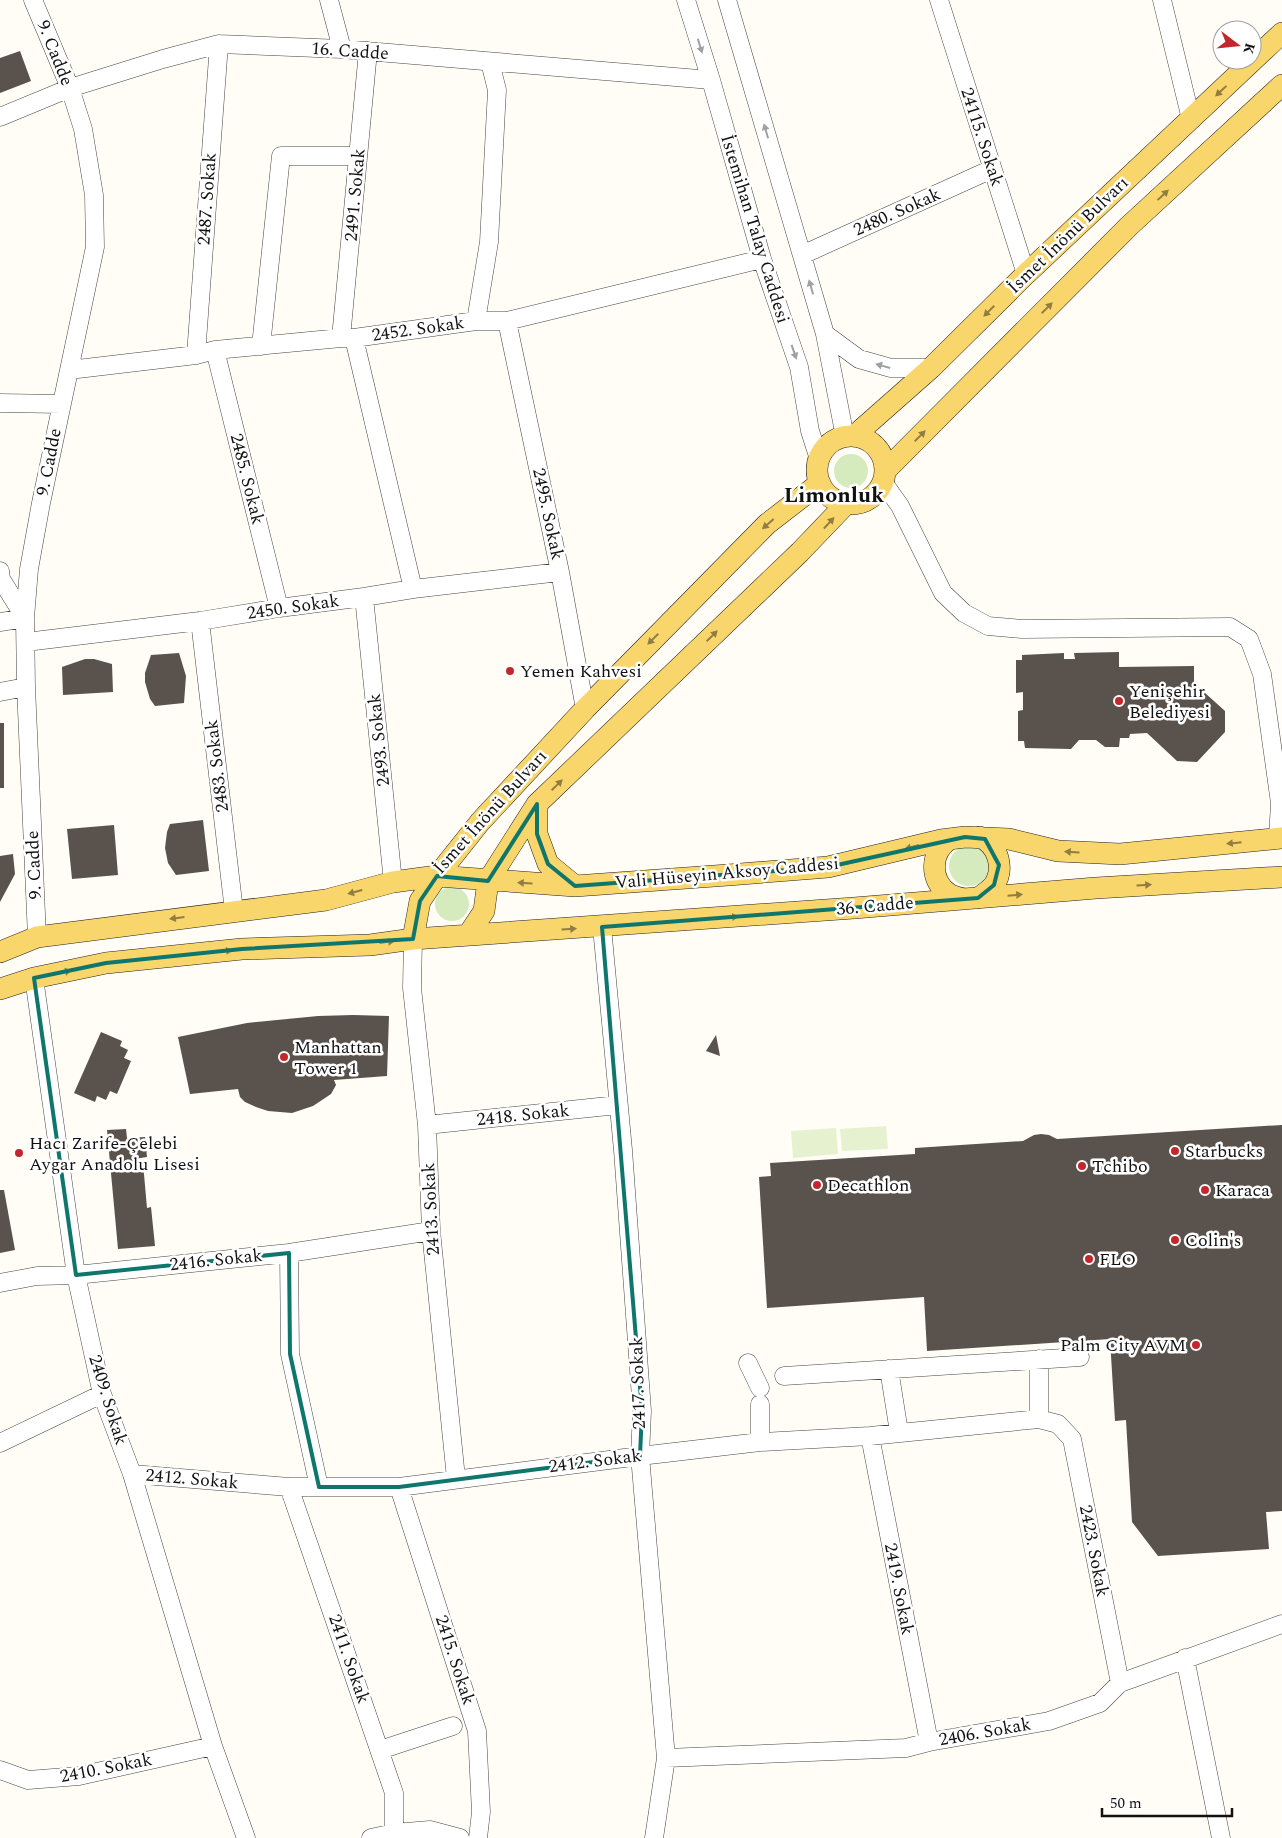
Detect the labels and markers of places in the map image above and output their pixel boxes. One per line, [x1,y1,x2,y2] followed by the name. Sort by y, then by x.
[520,658,642,685] place label: Yemen Kahvesi
[504,665,516,677] marker: Yemen Kahvesi
[1129,678,1210,726] place label: Yenişehir Belediyesi
[1113,695,1125,707] marker: Yenişehir Belediyesi
[294,1034,382,1082] place label: Manhattan Tower 1
[278,1051,290,1063] marker: Manhattan Tower 1
[29,1130,200,1178] place label: Hacı Zarife-Çelebi Aygar Anadolu Lisesi
[1185,1138,1263,1165] place label: Starbucks
[1169,1145,1181,1157] marker: Starbucks
[13,1147,25,1159] marker: Hacı Zarife-Çelebi Aygar Anadolu Lisesi
[1092,1153,1148,1180] place label: Tchibo
[1076,1160,1088,1172] marker: Tchibo
[827,1172,909,1199] place label: Decathlon
[1215,1177,1270,1204] place label: Karaca
[811,1179,823,1191] marker: Decathlon
[1199,1184,1211,1196] marker: Karaca
[1185,1227,1241,1254] place label: Colin's
[1169,1234,1181,1246] marker: Colin's
[1099,1246,1136,1273] place label: FLO
[1083,1253,1095,1265] marker: FLO
[1060,1332,1186,1359] place label: Palm City AVM
[1190,1339,1202,1351] marker: Palm City AVM

